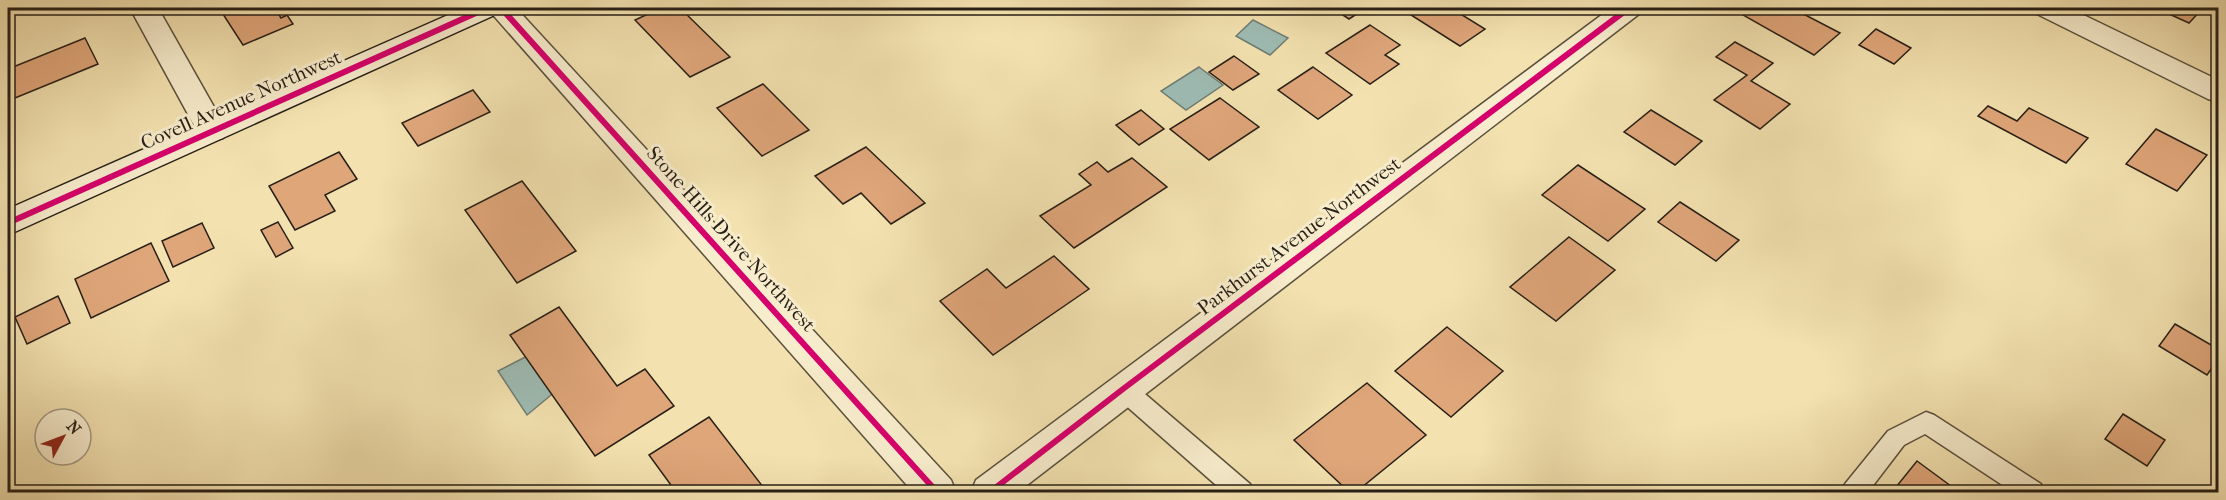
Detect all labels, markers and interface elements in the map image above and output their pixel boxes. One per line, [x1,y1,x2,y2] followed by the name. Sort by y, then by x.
[137,45,345,155] street label: Covell Avenue Northwest
[642,142,820,336] street label: Stone Hills Drive Northwest
[1193,152,1405,320] street label: Parkhurst Avenue Northwest
[33,407,93,467] north arrow
[63,417,86,439] text: N

